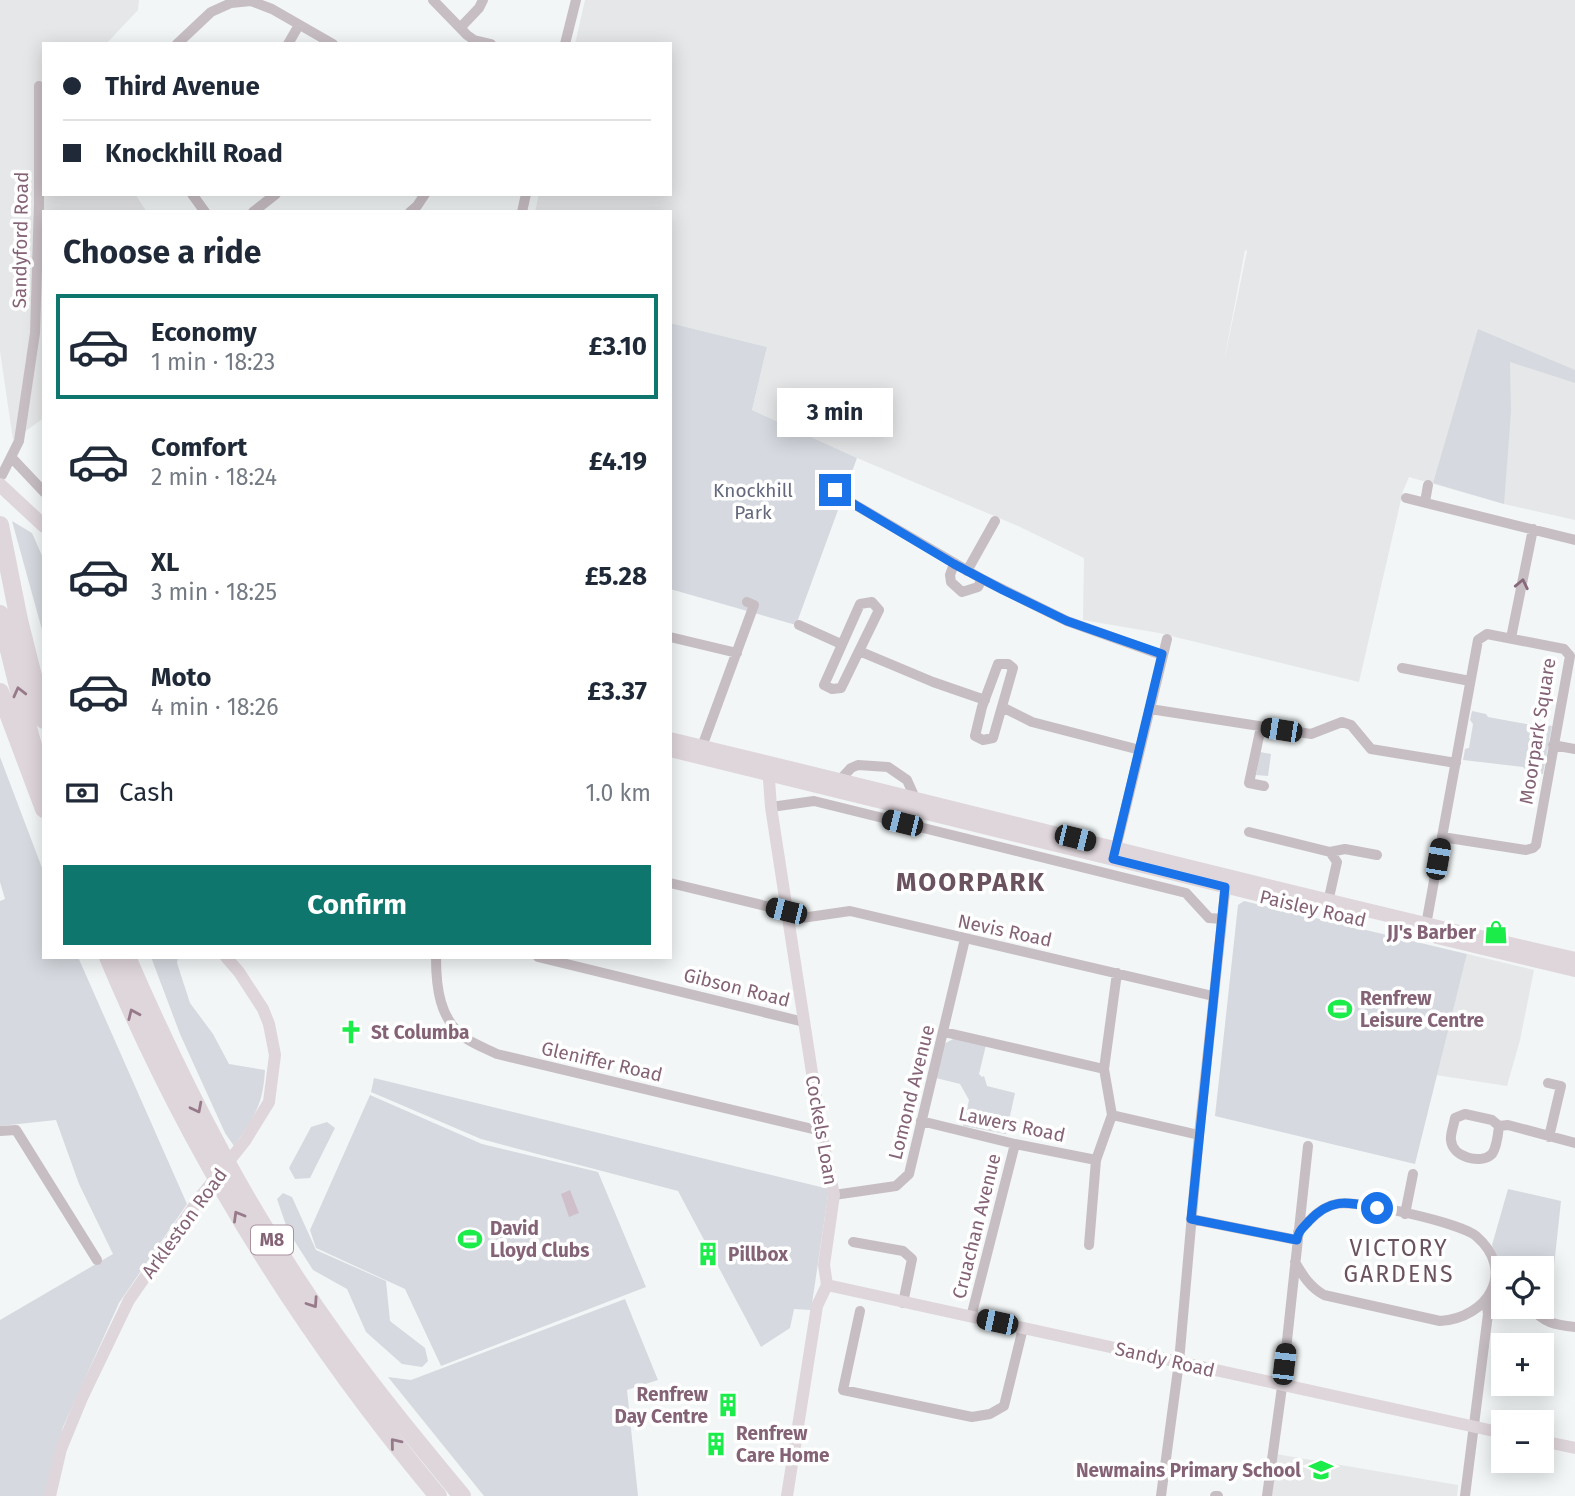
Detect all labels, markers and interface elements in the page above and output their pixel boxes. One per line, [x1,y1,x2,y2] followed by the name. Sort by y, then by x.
[105,71,260,102] text: Third Avenue
[105,138,283,169] text: Knockhill Road
[8,171,33,309] street label: Sandyford Road
[63,233,261,271] text: Choose a ride
[67,315,130,378] icon: car
[151,317,257,348] text: Economy
[589,331,647,362] text: £3.10
[151,348,275,376] text: 1 min · 18:23
[777,388,893,438] callout: 3 min
[807,398,863,426] text: 3 min
[67,430,130,493] icon: car
[151,432,247,463] text: Comfort
[589,446,647,477] text: £4.19
[151,463,277,491] text: 2 min · 18:24
[819,474,851,506] route end
[713,479,793,524] park label: Knockhill Park
[67,545,130,608] icon: car
[151,547,179,578] text: XL
[585,561,647,592] text: £5.28
[151,578,277,606] text: 3 min · 18:25
[1514,578,1529,590] one-way arrow
[1515,656,1560,806] street label: Moorpark Square
[67,660,130,723] icon: car
[151,662,211,693] text: Moto
[587,676,647,707] text: £3.37
[13,687,27,699] one-way arrow
[151,693,279,721] text: 4 min · 18:26
[1259,716,1304,744] car
[63,774,101,812] icon: cash
[119,777,175,808] text: Cash
[585,779,651,807] text: 1.0 km
[880,808,925,838] car
[1053,823,1098,853] car
[1425,836,1452,882] car
[63,865,651,945] button: Confirm
[896,867,1046,898] district label: MOORPARK
[1257,885,1368,932] street label: Paisley Road
[764,896,809,926] car
[956,909,1054,952] street label: Nevis Road
[1482,918,1510,946] shop icon: JJ's Barber
[1386,921,1476,944] place label: JJ's Barber
[681,963,792,1012] street label: Gibson Road
[1360,987,1484,1032] place label: Renfrew Leisure Centre
[1326,995,1354,1023] sports icon: Renfrew Leisure Centre
[127,1009,141,1021] one-way arrow
[337,1018,365,1046] church icon: St Columba
[371,1021,469,1044] place label: St Columba
[884,1022,939,1162] street label: Lomond Avenue
[539,1036,665,1087] street label: Gleniffer Road
[801,1073,842,1187] street label: Cockels Loan
[188,1101,202,1113] one-way arrow
[957,1102,1067,1147] street label: Lawers Road
[947,1151,1006,1301] street label: Cruachan Avenue
[137,1164,232,1283] street label: Arkleston Road
[1361,1192,1393,1224] route start
[233,1210,246,1223] one-way arrow
[490,1217,589,1262] place label: David Lloyd Clubs
[456,1225,484,1253] sports icon: David Lloyd Clubs
[251,1226,293,1254] road number: M8
[1344,1234,1454,1288] district label: VICTORY GARDENS
[694,1240,722,1268] building icon: Pillbox
[728,1243,788,1266] place label: Pillbox
[1491,1256,1554,1473] map controls
[1491,1256,1554,1319] button: locate
[305,1296,318,1309] one-way arrow
[975,1307,1020,1337] car
[1491,1333,1554,1396] button: +
[1113,1337,1217,1382] street label: Sandy Road
[1272,1342,1297,1386] car
[614,1383,709,1428] place label: Renfrew Day Centre
[714,1391,742,1419] building icon: Renfrew Day Centre
[1491,1410,1554,1473] button: −
[736,1422,829,1467] place label: Renfrew Care Home
[702,1430,730,1458] building icon: Renfrew Care Home
[391,1438,403,1451] one-way arrow
[1307,1456,1335,1484] school or university icon: Newmains Primary School
[1076,1459,1301,1482] place label: Newmains Primary School

